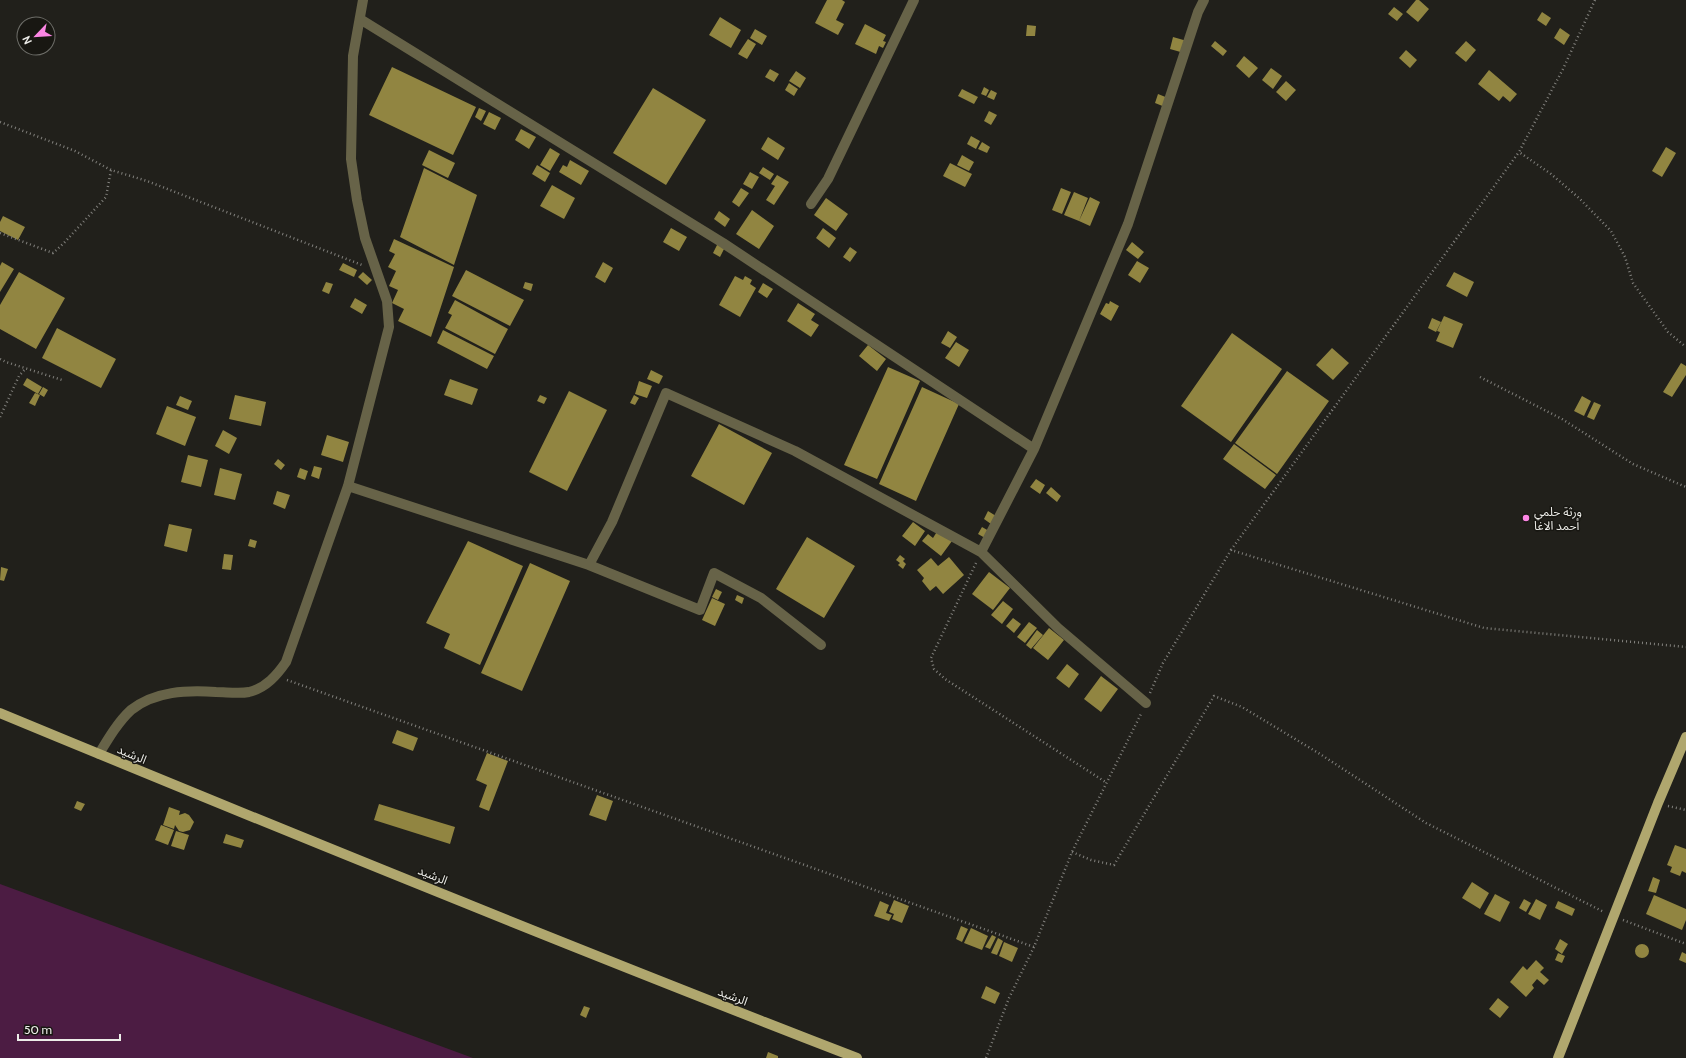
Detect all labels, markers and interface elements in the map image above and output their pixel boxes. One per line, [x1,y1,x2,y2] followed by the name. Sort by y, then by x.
[16,16,56,56] north arrow
[19,34,35,47] text: N
[1534,504,1582,533] place label: ورثة حلمي أحمد الاغا
[1521,513,1531,523] marker: ورثة حلمي أحمد الاغا
[115,741,149,767] street label: الرشيد
[416,862,450,888] street label: الرشيد
[716,984,750,1009] street label: الرشيد
[18,1016,120,1042] scale bar
[24,1022,52,1037] text: 50 m

